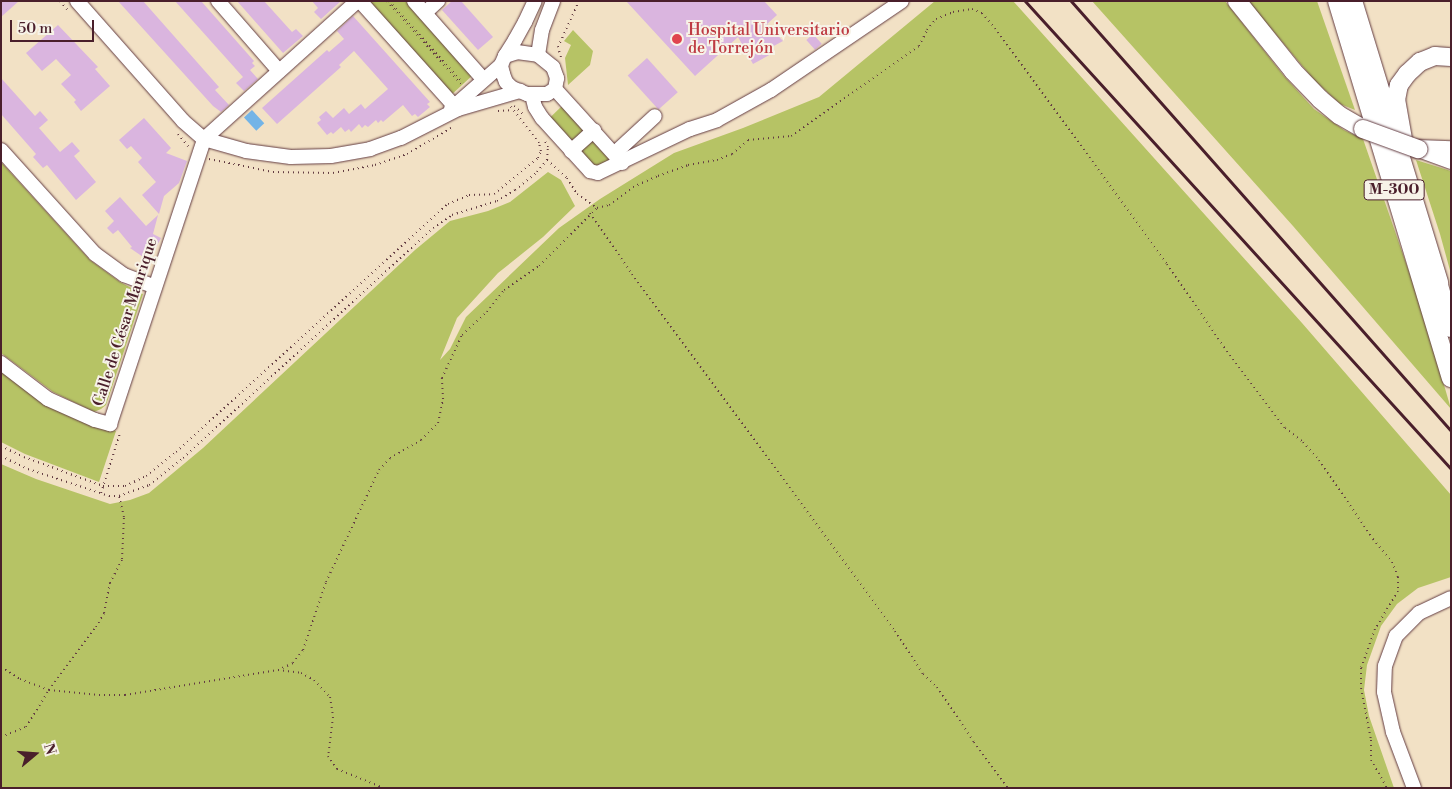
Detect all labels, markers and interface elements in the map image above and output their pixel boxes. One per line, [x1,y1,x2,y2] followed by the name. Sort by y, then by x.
[12,10,96,42] scale bar
[18,19,52,38] text: 50 m
[688,20,850,58] place label: Hospital Universitario de Torrejón
[670,32,684,46] marker: Hospital Universitario de Torrejón
[1363,178,1425,202] road number: M-300
[89,235,161,409] street label: Calle de César Manrique
[10,729,60,779] north arrow
[39,741,60,757] text: N

